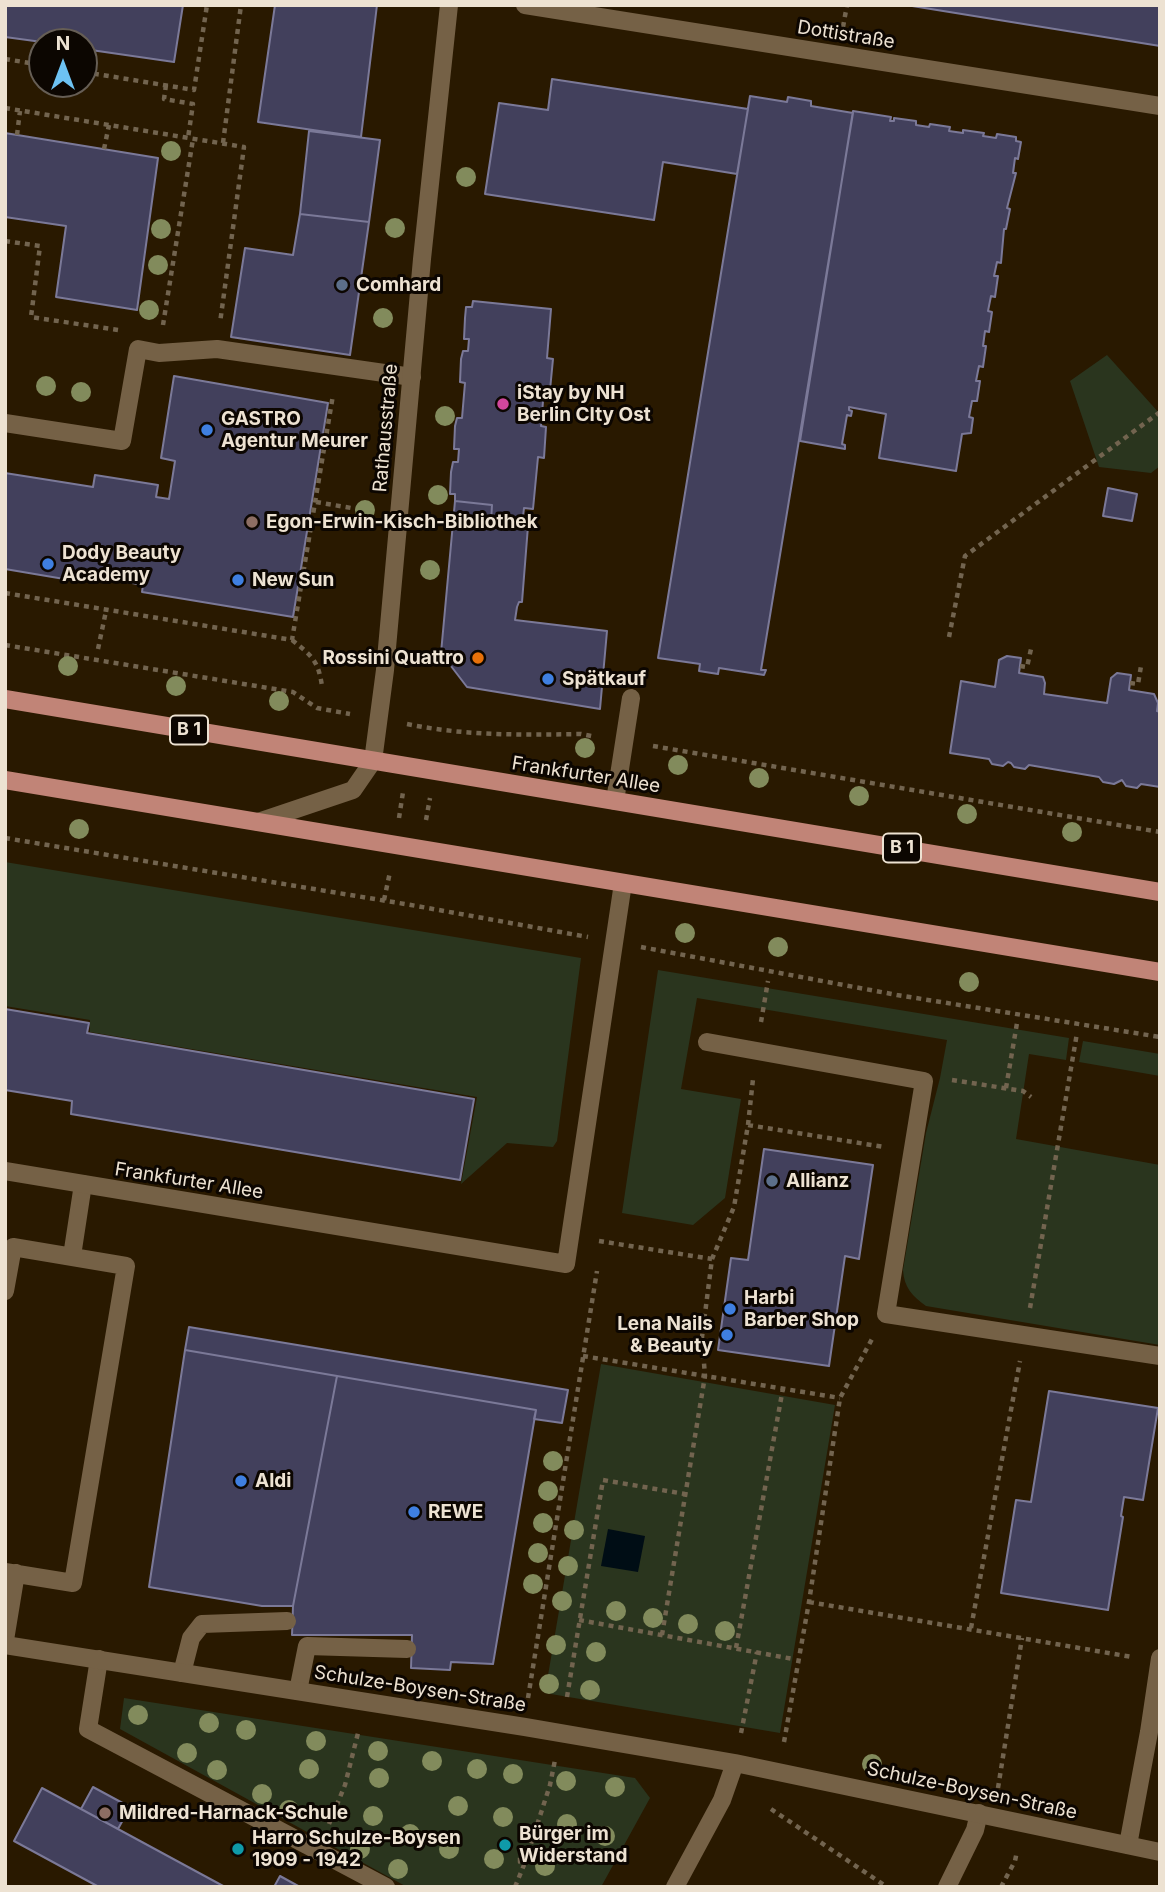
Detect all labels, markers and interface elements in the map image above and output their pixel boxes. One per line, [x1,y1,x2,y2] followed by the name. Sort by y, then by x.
[796,16,896,54] street label: Dottistraße
[28,28,98,98] north arrow
[56,32,70,55] text: N
[356,274,441,296] place label: Comhard
[334,277,350,293] marker: Comhard
[369,363,403,493] street label: Rathausstraße
[517,382,651,426] place label: iStay by NH Berlin CIty Ost
[495,396,511,412] marker: iStay by NH Berlin CIty Ost
[221,408,368,452] place label: GASTRO Agentur Meurer
[199,422,215,438] marker: GASTRO Agentur Meurer
[266,511,538,533] place label: Egon-Erwin-Kisch-Bibliothek
[244,514,260,530] marker: Egon-Erwin-Kisch-Bibliothek
[62,542,181,586] place label: Dody Beauty Academy
[40,556,56,572] marker: Dody Beauty Academy
[252,569,334,591] place label: New Sun
[230,572,246,588] marker: New Sun
[322,647,464,669] place label: Rossini Quattro
[470,650,486,666] marker: Rossini Quattro
[562,668,646,690] place label: Spätkauf
[540,671,556,687] marker: Spätkauf
[170,716,208,744] road number: B 1
[510,752,662,798] street label: Frankfurter Allee
[883,834,921,862] road number: B 1
[113,1158,265,1204] street label: Frankfurter Allee
[786,1170,849,1192] place label: Allianz
[764,1173,780,1189] marker: Allianz
[744,1287,859,1331] place label: Harbi Barber Shop
[722,1301,738,1317] marker: Harbi Barber Shop
[617,1313,713,1357] place label: Lena Nails & Beauty
[719,1327,735,1343] marker: Lena Nails & Beauty
[255,1470,291,1492] place label: Aldi
[233,1473,249,1489] marker: Aldi
[428,1501,483,1523] place label: REWE
[406,1504,422,1520] marker: REWE
[312,1661,528,1717] street label: Schulze-Boysen-Straße
[865,1758,1079,1824] street label: Schulze-Boysen-Straße
[119,1802,348,1824] place label: Mildred-Harnack-Schule
[97,1805,113,1821] marker: Mildred-Harnack-Schule
[519,1823,627,1867] place label: Bürger im Widerstand
[252,1827,461,1871] place label: Harro Schulze-Boysen 1909 - 1942
[497,1837,513,1853] marker: Bürger im Widerstand
[230,1841,246,1857] marker: Harro Schulze-Boysen 1909 - 1942

